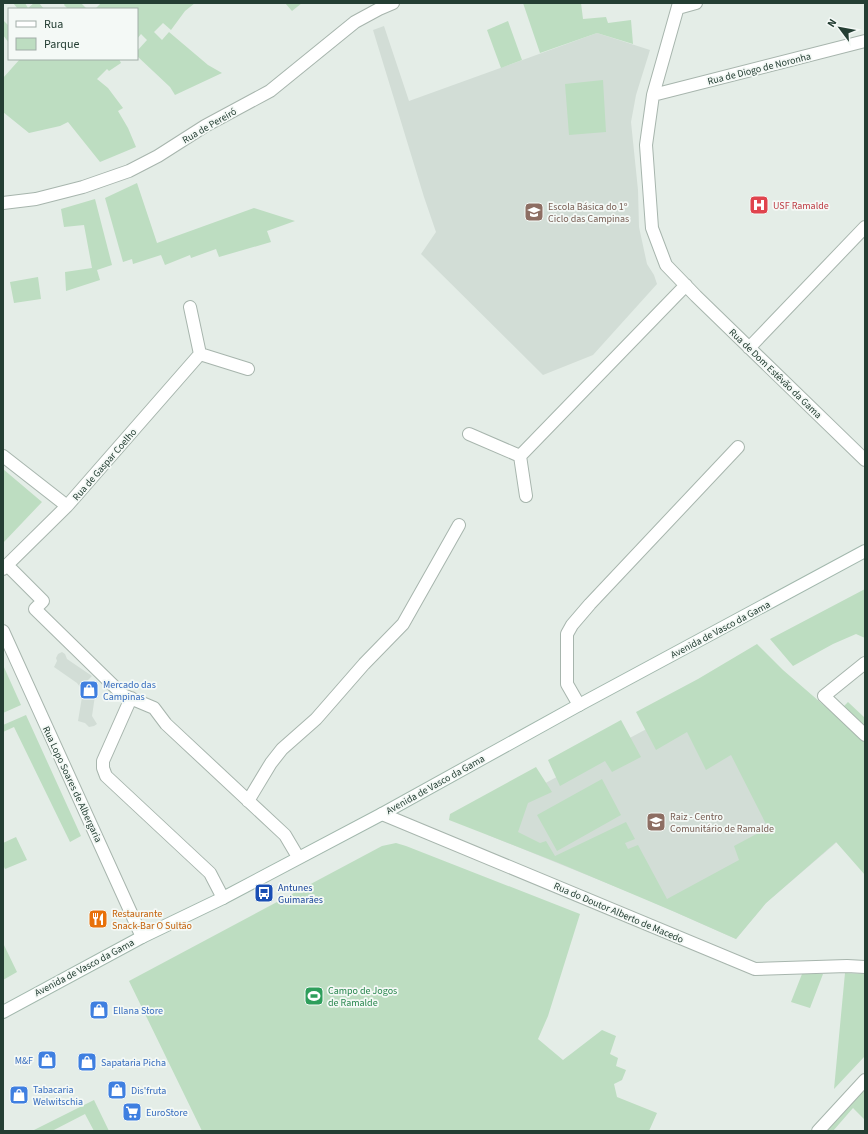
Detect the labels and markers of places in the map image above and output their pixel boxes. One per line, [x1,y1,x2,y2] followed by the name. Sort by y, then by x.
[748,194,770,216] hospital icon: USF Ramalde
[773,199,829,213] place label: USF Ramalde
[548,200,629,226] place label: Escola Básica do 1º Ciclo das Campinas
[523,201,545,223] school or university icon: Escola Básica do 1º Ciclo das Campinas
[103,678,156,704] place label: Mercado das Campinas
[78,679,100,701] shop icon: Mercado das Campinas
[670,810,774,836] place label: Raiz - Centro Comunitário de Ramalde
[645,811,667,833] school or university icon: Raiz - Centro Comunitário de Ramalde
[278,881,323,907] place label: Antunes Guimarães
[253,882,275,904] bus stop icon: Antunes Guimarães
[112,907,192,933] place label: Restaurante Snack-Bar O Sultão
[87,908,109,930] restaurant icon: Restaurante Snack-Bar O Sultão
[328,984,397,1010] place label: Campo de Jogos de Ramalde
[303,985,325,1007] sports icon: Campo de Jogos de Ramalde
[88,999,110,1021] shop icon: Ellana Store
[113,1004,163,1018] place label: Ellana Store
[36,1049,58,1071] shop icon: M&F
[76,1051,98,1073] shop icon: Sapataria Picha
[15,1054,33,1068] place label: M&F
[101,1056,166,1070] place label: Sapataria Picha
[106,1079,128,1101] shop icon: Dis'fruta
[33,1083,83,1109] place label: Tabacaria Welwitschia
[8,1084,30,1106] shop icon: Tabacaria Welwitschia
[131,1084,166,1098] place label: Dis'fruta
[121,1101,143,1123] supermarket icon: EuroStore
[146,1106,188,1120] place label: EuroStore

